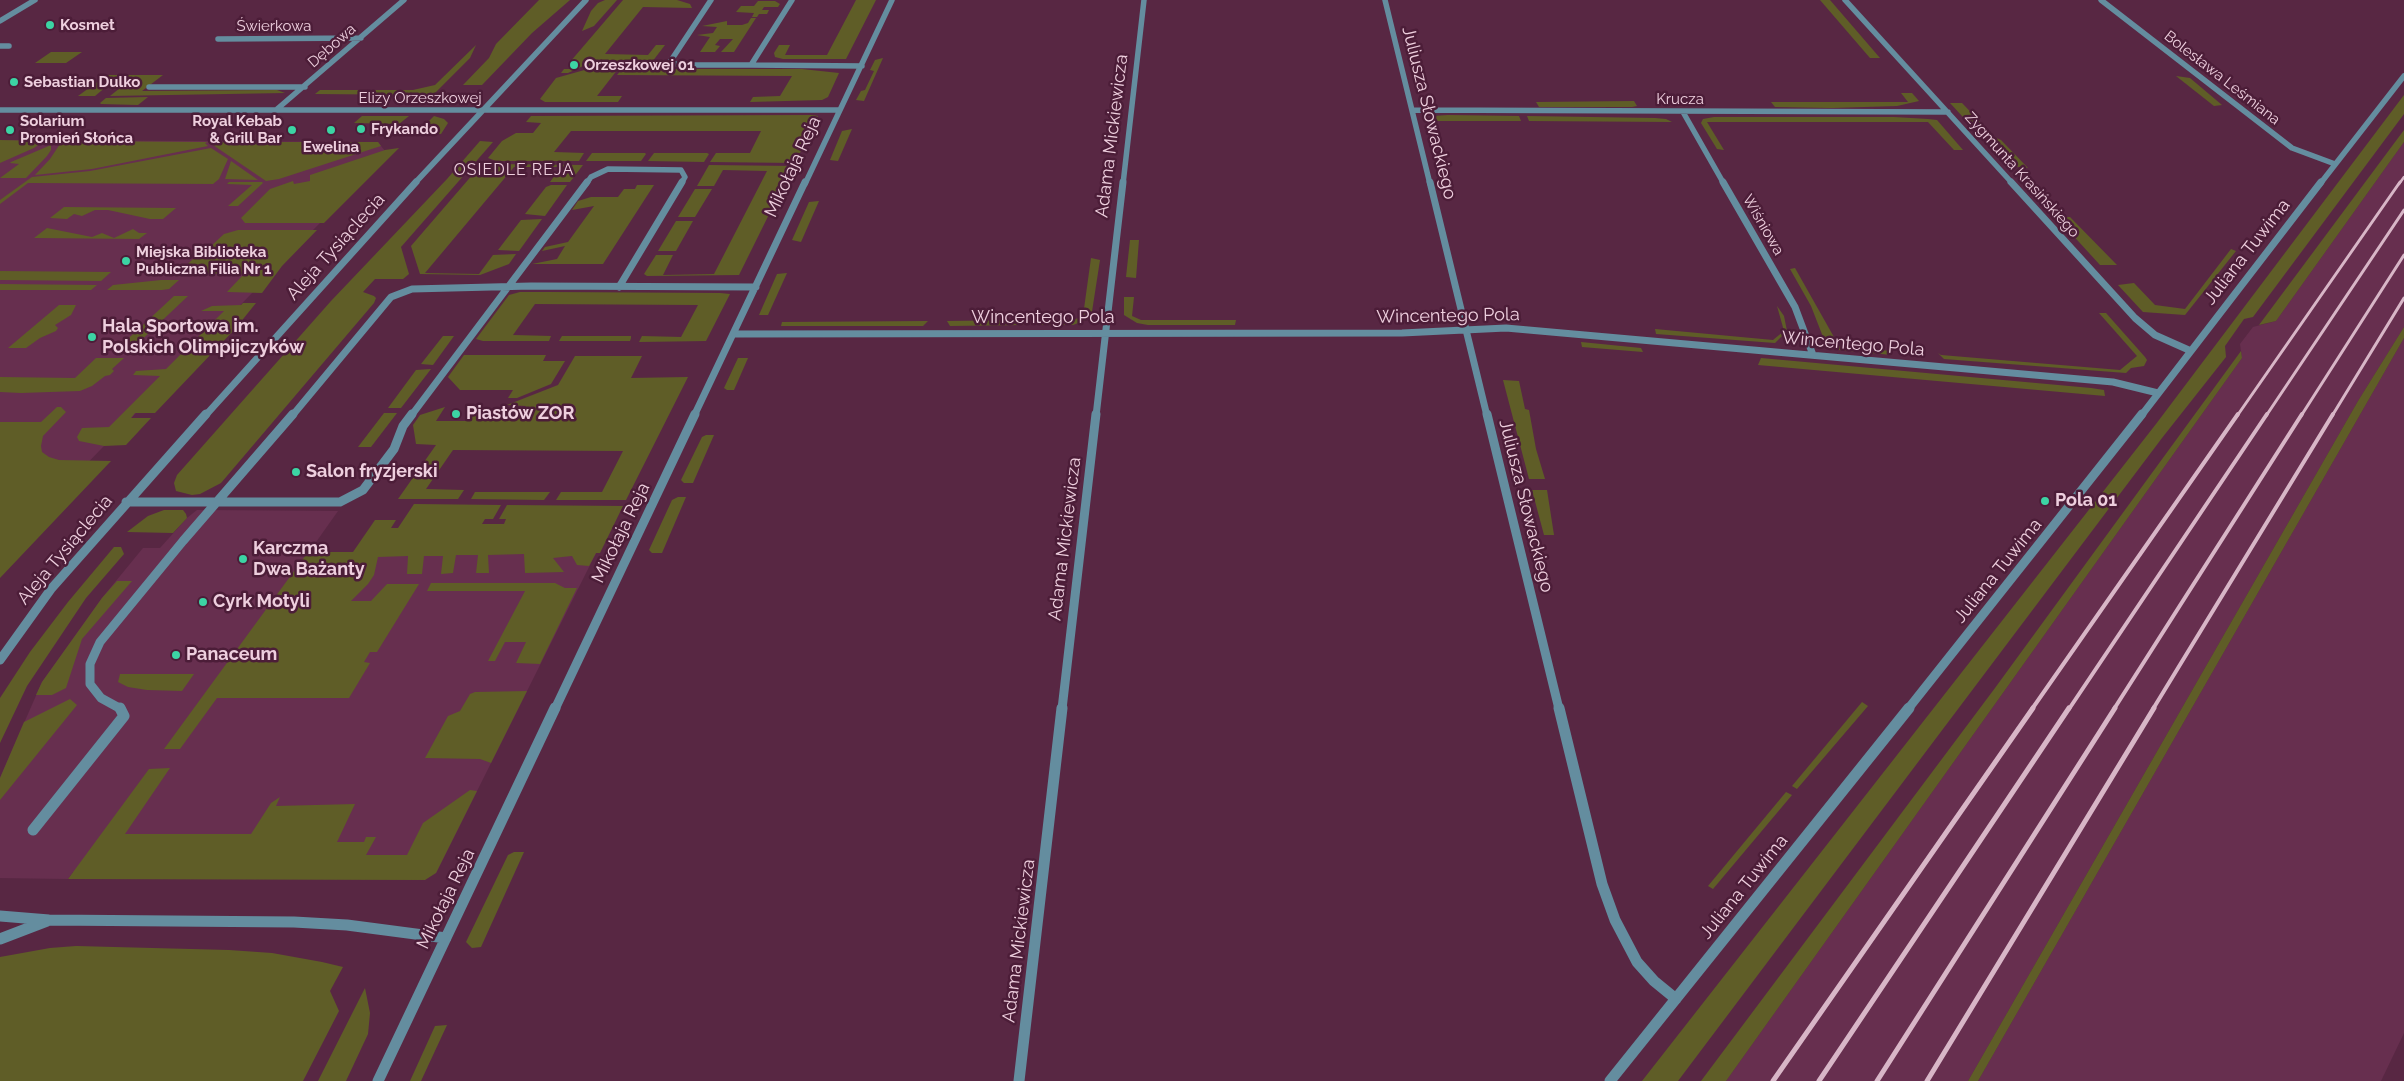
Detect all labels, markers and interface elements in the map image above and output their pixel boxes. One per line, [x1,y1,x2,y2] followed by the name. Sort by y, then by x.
[60,16,115,34] place label: Kosmet
[237,17,311,35] street label: Świerkowa
[44,19,56,31] marker: Kosmet
[304,20,360,72] street label: Dębowa
[1397,24,1461,202] street label: Juliusza Słowackiego
[2160,27,2284,129] street label: Bolesława Leśmiana
[1091,53,1133,219] street label: Adama Mickiewicza
[584,56,694,74] place label: Orzeszkowej 01
[568,59,580,71] marker: Orzeszkowej 01
[24,73,140,91] place label: Sebastian Dulko
[8,76,20,88] marker: Sebastian Dulko
[358,89,482,107] street label: Elizy Orzeszkowej
[1656,90,1704,108] street label: Krucza
[1961,109,2083,241] street label: Zygmunta Krasińskiego
[20,112,133,147] place label: Solarium Promień Słońca
[192,112,282,147] place label: Royal Kebab & Grill Bar
[760,113,826,221] street label: Mikołaja Reja
[371,120,438,138] place label: Frykando
[355,123,367,135] marker: Frykando
[4,124,16,136] marker: Solarium Promień Słońca
[286,124,298,136] marker: Royal Kebab & Grill Bar
[325,124,337,136] marker: Ewelina
[303,138,359,156] place label: Ewelina
[452,160,576,180] district label: OSIEDLE REJA
[282,189,390,305] street label: Aleja Tysiąclecia
[1738,191,1788,259] street label: Wiśniowa
[2199,195,2295,309] street label: Juliana Tuwima
[136,243,271,278] place label: Miejska Biblioteka Publiczna Filia Nr 1
[120,255,132,267] marker: Miejska Biblioteka Publiczna Filia Nr 1
[1376,304,1520,328] street label: Wincentego Pola
[971,307,1115,329] street label: Wincentego Pola
[102,316,304,358] place label: Hala Sportowa im. Polskich Olimpijczyków
[1781,327,1925,361] street label: Wincentego Pola
[86,331,98,343] marker: Hala Sportowa im. Polskich Olimpijczyków
[466,403,574,425] place label: Piastów ZOR
[450,408,462,420] marker: Piastów ZOR
[1494,417,1558,595] street label: Juliusza Słowackiego
[1044,456,1086,622] street label: Adama Mickiewicza
[306,461,438,483] place label: Salon fryzjerski
[290,466,302,478] marker: Salon fryzjerski
[587,479,655,587] street label: Mikołaja Reja
[2055,490,2117,512] place label: Pola 01
[13,491,117,609] street label: Aleja Tysiąclecia
[2039,495,2051,507] marker: Pola 01
[1949,515,2047,627] street label: Juliana Tuwima
[253,538,365,580] place label: Karczma Dwa Bażanty
[237,553,249,565] marker: Karczma Dwa Bażanty
[213,591,310,613] place label: Cyrk Motyli
[197,596,209,608] marker: Cyrk Motyli
[186,644,277,666] place label: Panaceum
[170,649,182,661] marker: Panaceum
[1695,831,1793,943] street label: Juliana Tuwima
[412,845,480,953] street label: Mikołaja Reja
[998,858,1040,1024] street label: Adama Mickiewicza

